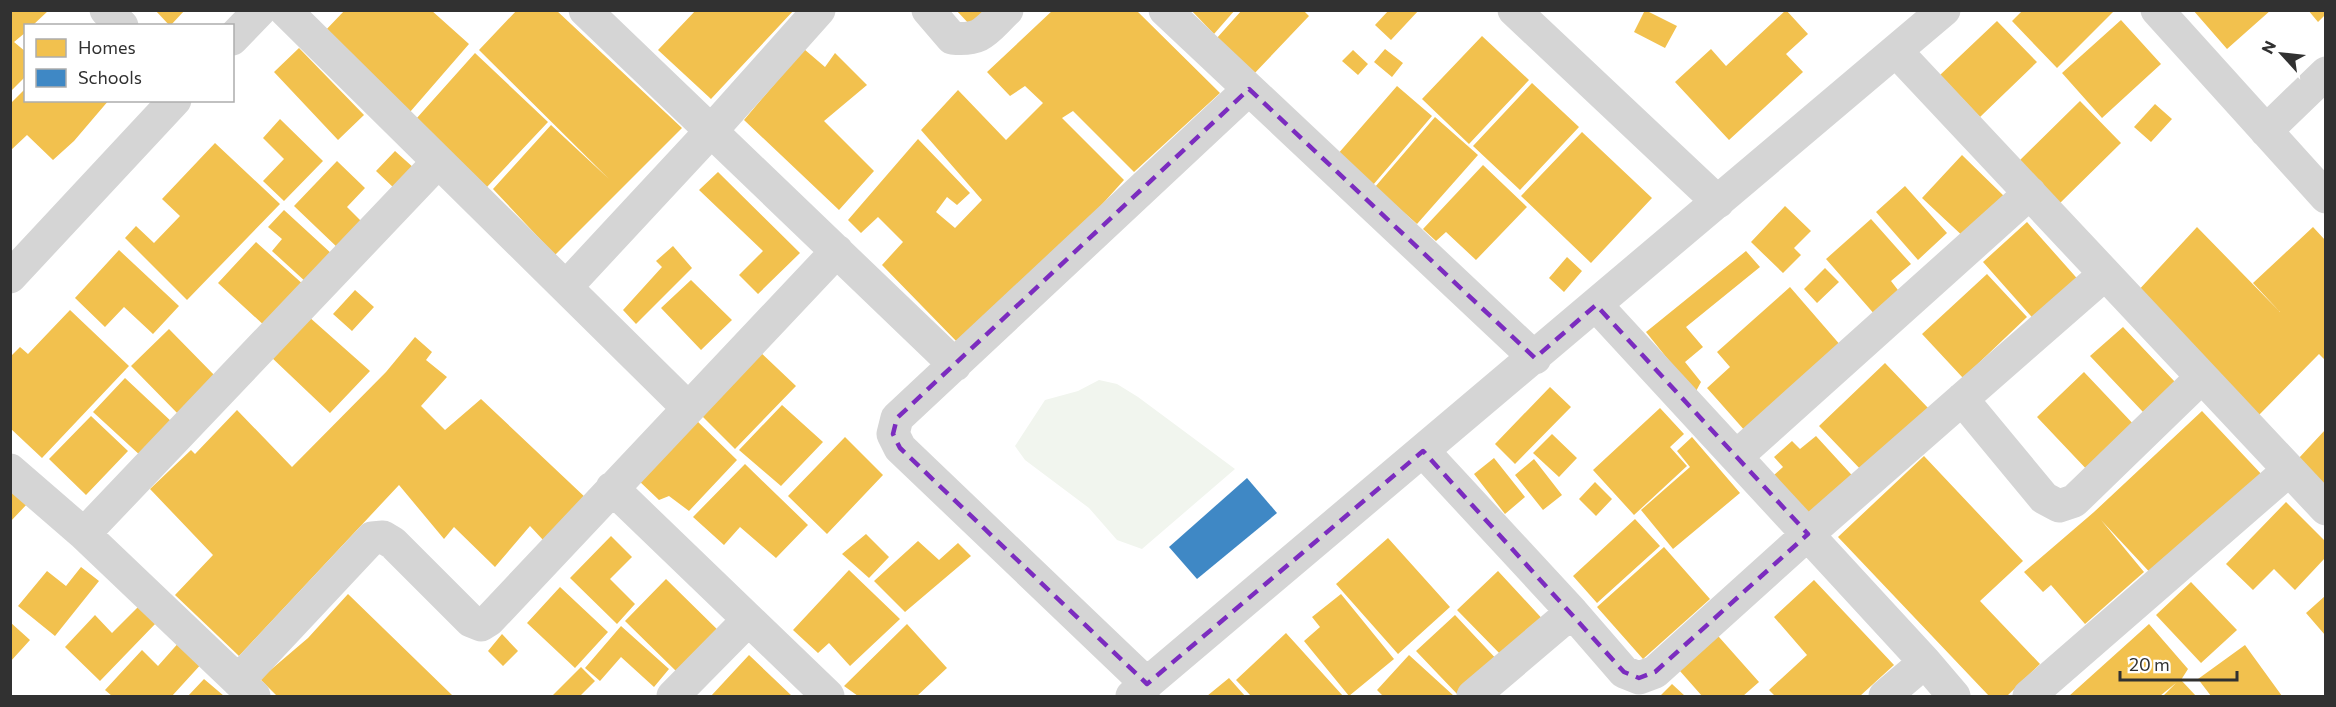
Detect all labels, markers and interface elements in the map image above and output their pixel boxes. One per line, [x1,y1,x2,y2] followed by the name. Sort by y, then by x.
[24,24,234,102] legend
[2252,24,2312,84] north arrow
[78,36,136,58] text: Homes
[2257,37,2279,57] text: N
[78,66,142,88] text: Schools
[2120,644,2237,682] scale bar
[2129,653,2170,675] text: 20 m

